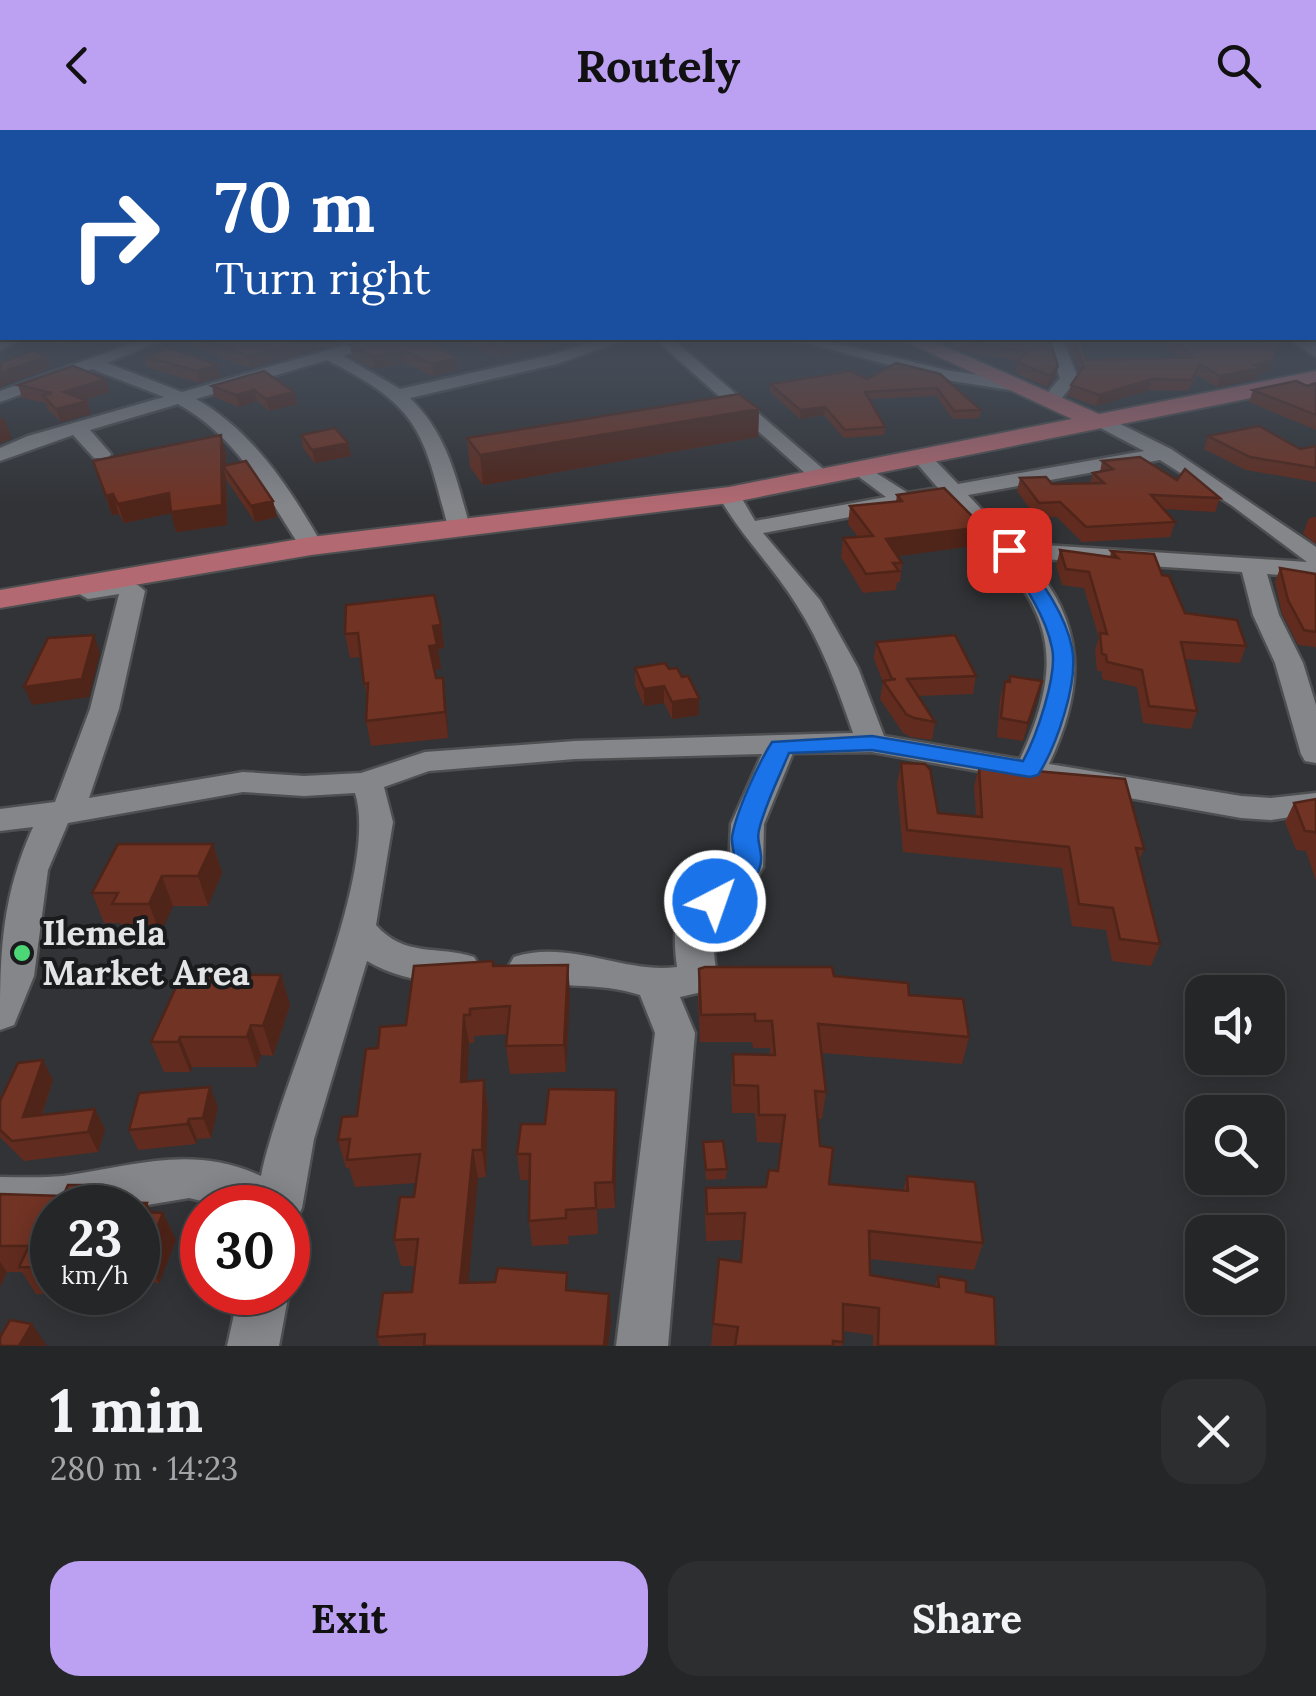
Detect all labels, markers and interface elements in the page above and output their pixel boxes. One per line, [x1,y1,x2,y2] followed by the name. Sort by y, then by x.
[576,37,740,94] text: Routely
[50,38,105,93] icon: back
[1211,38,1266,93] icon: search
[215,162,375,251] text: 70 m
[50,170,180,300] icon: right
[215,249,431,306] text: Turn right
[967,508,1052,593] pin
[982,523,1037,578] icon: arrive
[663,849,767,953] position arrow
[42,910,250,995] place label: Ilemela Market Area
[11,942,33,964] marker: Ilemela Market Area
[1185,975,1285,1315] map controls
[1185,975,1285,1075] button: sound
[1185,1095,1285,1195] button: search
[180,1185,310,1315] speed limit sign: 30
[68,1206,122,1270] text: 23
[1185,1215,1285,1315] button: layers
[61,1259,129,1291] text: km/h
[50,1372,203,1448] text: 1 min
[1161,1379,1266,1484] button: close
[50,1448,238,1489] text: 280 m · 14:23
[50,1561,648,1676] button: Exit
[668,1561,1266,1676] button: Share

